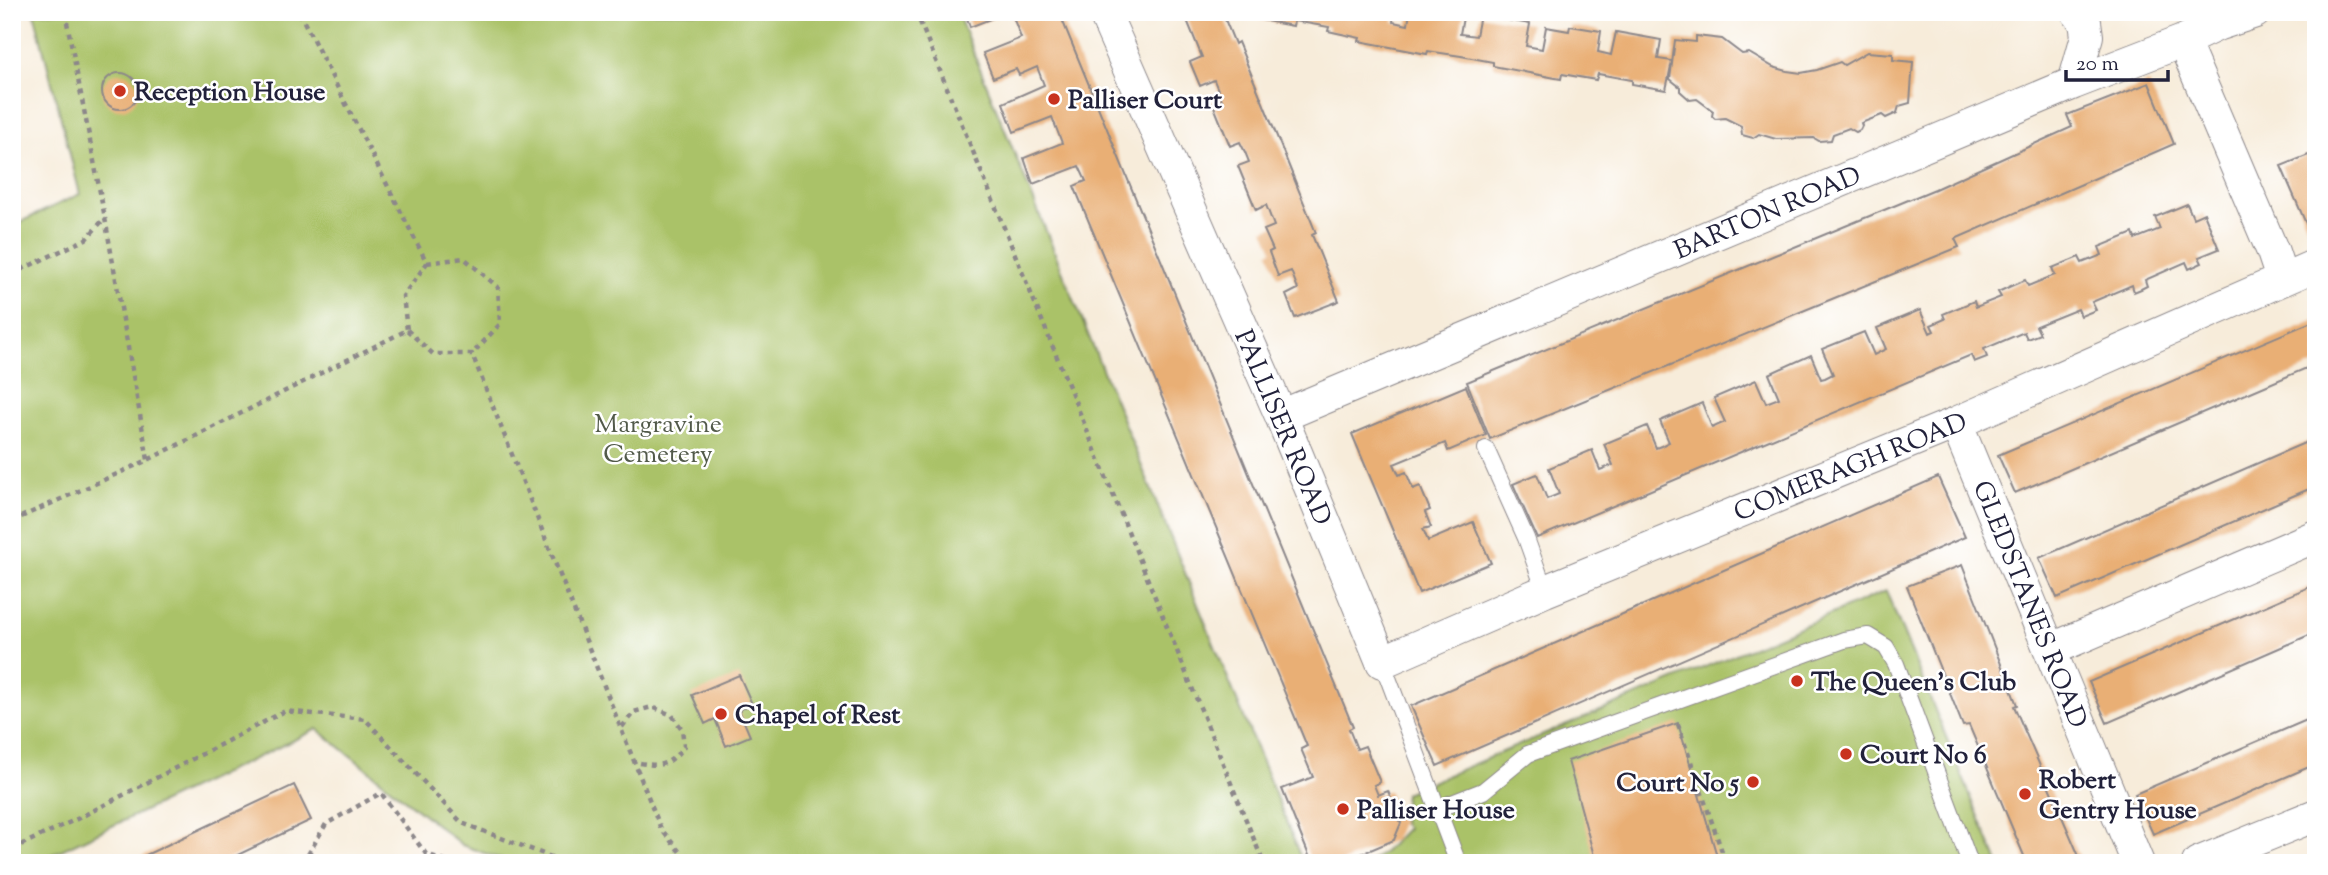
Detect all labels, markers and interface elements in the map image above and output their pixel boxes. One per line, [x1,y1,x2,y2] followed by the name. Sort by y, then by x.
[2066,38,2167,82] scale bar
[2076,50,2119,80] text: 20 m
[134,75,325,112] place label: Reception House
[112,83,128,99] marker: Reception House
[1068,83,1222,120] place label: Palliser Court
[1046,91,1062,107] marker: Palliser Court
[1669,158,1867,270] street label: BARTON ROAD
[1224,324,1340,531] street label: PALLISER ROAD
[1729,405,1973,532] street label: COMERAGH ROAD
[594,407,722,474] park label: Margravine Cemetery
[1962,476,2095,734] street label: GLEDSTANES ROAD
[1811,665,2016,702] place label: The Queen’s Club
[1789,673,1805,689] marker: The Queen’s Club
[735,698,900,735] place label: Chapel of Rest
[713,706,729,722] marker: Chapel of Rest
[1860,738,1987,775] place label: Court No 6
[1838,746,1854,762] marker: Court No 6
[2039,763,2197,830] place label: Robert Gentry House
[1616,766,1739,803] place label: Court No 5
[1745,774,1761,790] marker: Court No 5
[2017,786,2033,802] marker: Robert Gentry House
[1357,793,1515,830] place label: Palliser House
[1335,801,1351,817] marker: Palliser House

